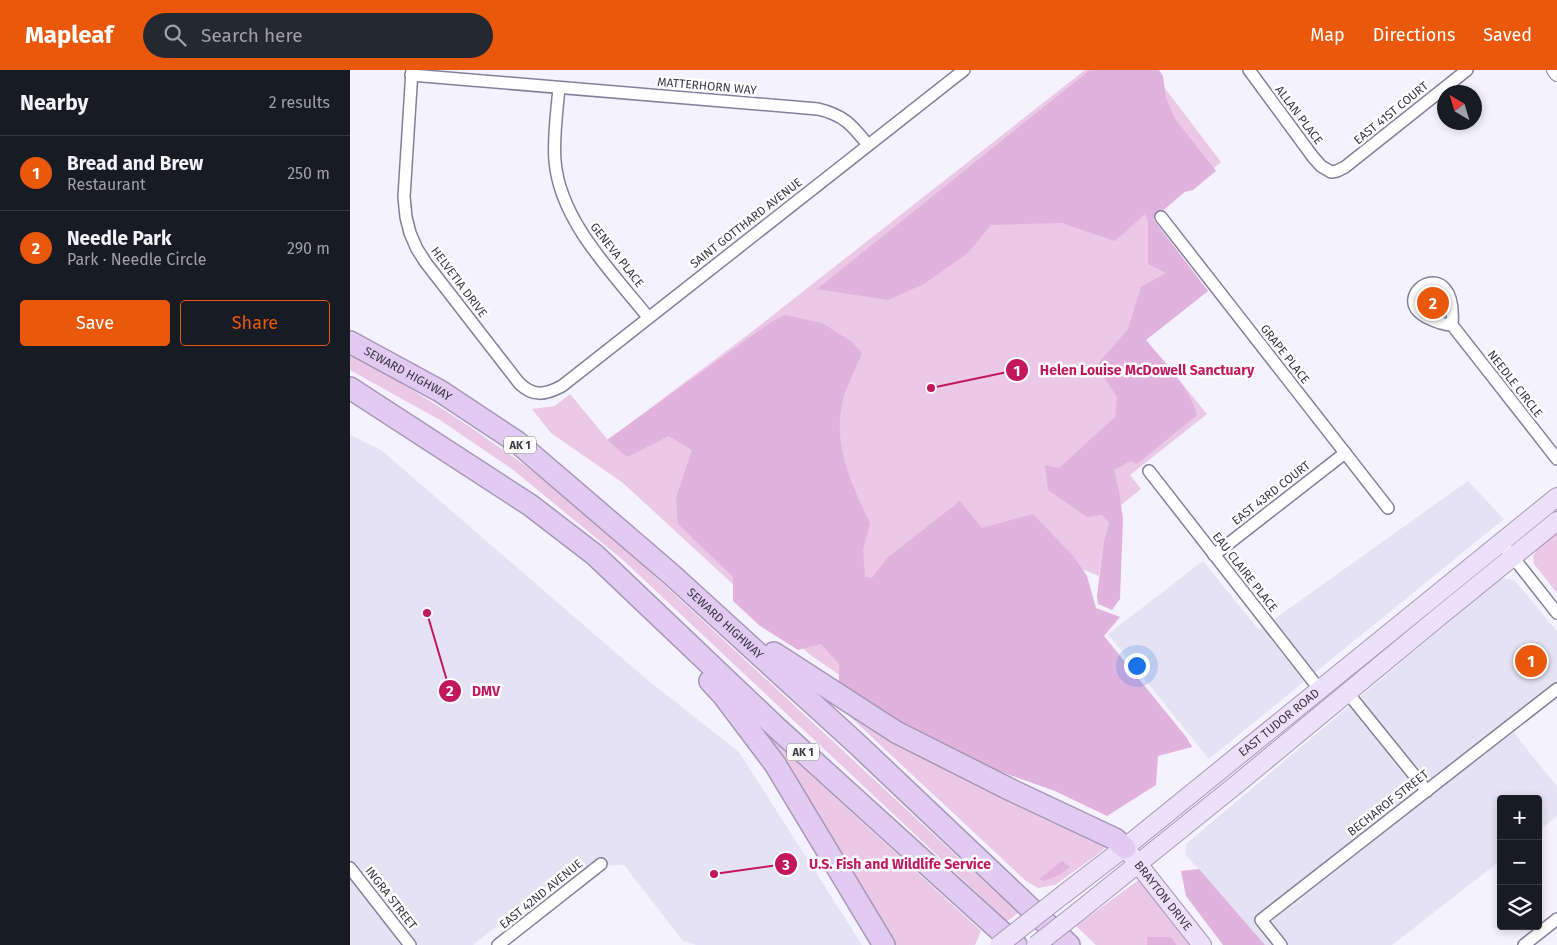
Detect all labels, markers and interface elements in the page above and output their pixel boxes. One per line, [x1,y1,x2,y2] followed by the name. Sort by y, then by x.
[143,13,493,58] search box
[25,21,113,49] text: Mapleaf
[161,21,189,49] icon: search
[201,24,303,47] text: Search here
[1310,24,1345,46] text: Map
[1373,24,1455,46] text: Directions
[1483,24,1532,46] text: Saved
[657,75,758,97] street label: MATTERHORN WAY
[1351,78,1432,147] street label: EAST 41ST COURT
[1272,83,1326,147] street label: ALLAN PLACE
[1437,85,1482,130] north arrow
[20,90,88,116] text: Nearby
[269,93,330,112] text: 2 results
[67,152,203,175] text: Bread and Brew
[32,164,40,183] text: 1
[287,164,330,183] text: 250 m
[67,175,146,194] text: Restaurant
[687,175,805,271] street label: SAINT GOTTHARD AVENUE
[587,220,647,290] street label: GENEVA PLACE
[67,227,171,250] text: Needle Park
[32,239,40,258] text: 2
[287,239,330,258] text: 290 m
[428,244,490,320] street label: HELVETIA DRIVE
[67,250,206,269] text: Park · Needle Circle
[1417,284,1449,322] pin: 2
[20,300,170,346] button: Save
[180,300,330,346] button: Share
[1258,322,1312,386] street label: GRAPE PLACE
[361,344,455,404] street label: SEWARD HIGHWAY
[1485,348,1545,420] street label: NEEDLE CIRCLE
[1004,356,1264,385] callout: Helen Louise McDowell Sanctuary
[1014,362,1020,380] text: 1
[1040,362,1255,379] text: Helen Louise McDowell Sanctuary
[504,436,536,454] road number: AK 1
[1229,458,1313,528] street label: EAST 43RD COURT
[1210,529,1280,615] street label: EAU CLAIRE PLACE
[684,585,766,662] street label: SEWARD HIGHWAY
[1515,642,1547,680] pin: 1
[1124,653,1150,679] your location
[437,677,510,706] callout: DMV
[446,682,454,700] text: 2
[472,683,501,700] text: DMV
[1236,686,1322,759] street label: EAST TUDOR ROAD
[787,744,819,760] road number: AK 1
[1345,767,1432,839] street label: BECHAROF STREET
[1497,795,1542,930] map controls
[1497,795,1542,840] button: +
[1497,840,1542,885] button: −
[774,850,1001,879] callout: U.S. Fish and Wildlife Service
[497,856,585,932] street label: EAST 42ND AVENUE
[781,856,790,874] text: 3
[809,856,991,873] text: U.S. Fish and Wildlife Service
[1132,858,1195,933] street label: BRAYTON DRIVE
[362,864,420,933] street label: INGRA STREET
[1497,885,1542,930] button: layers

